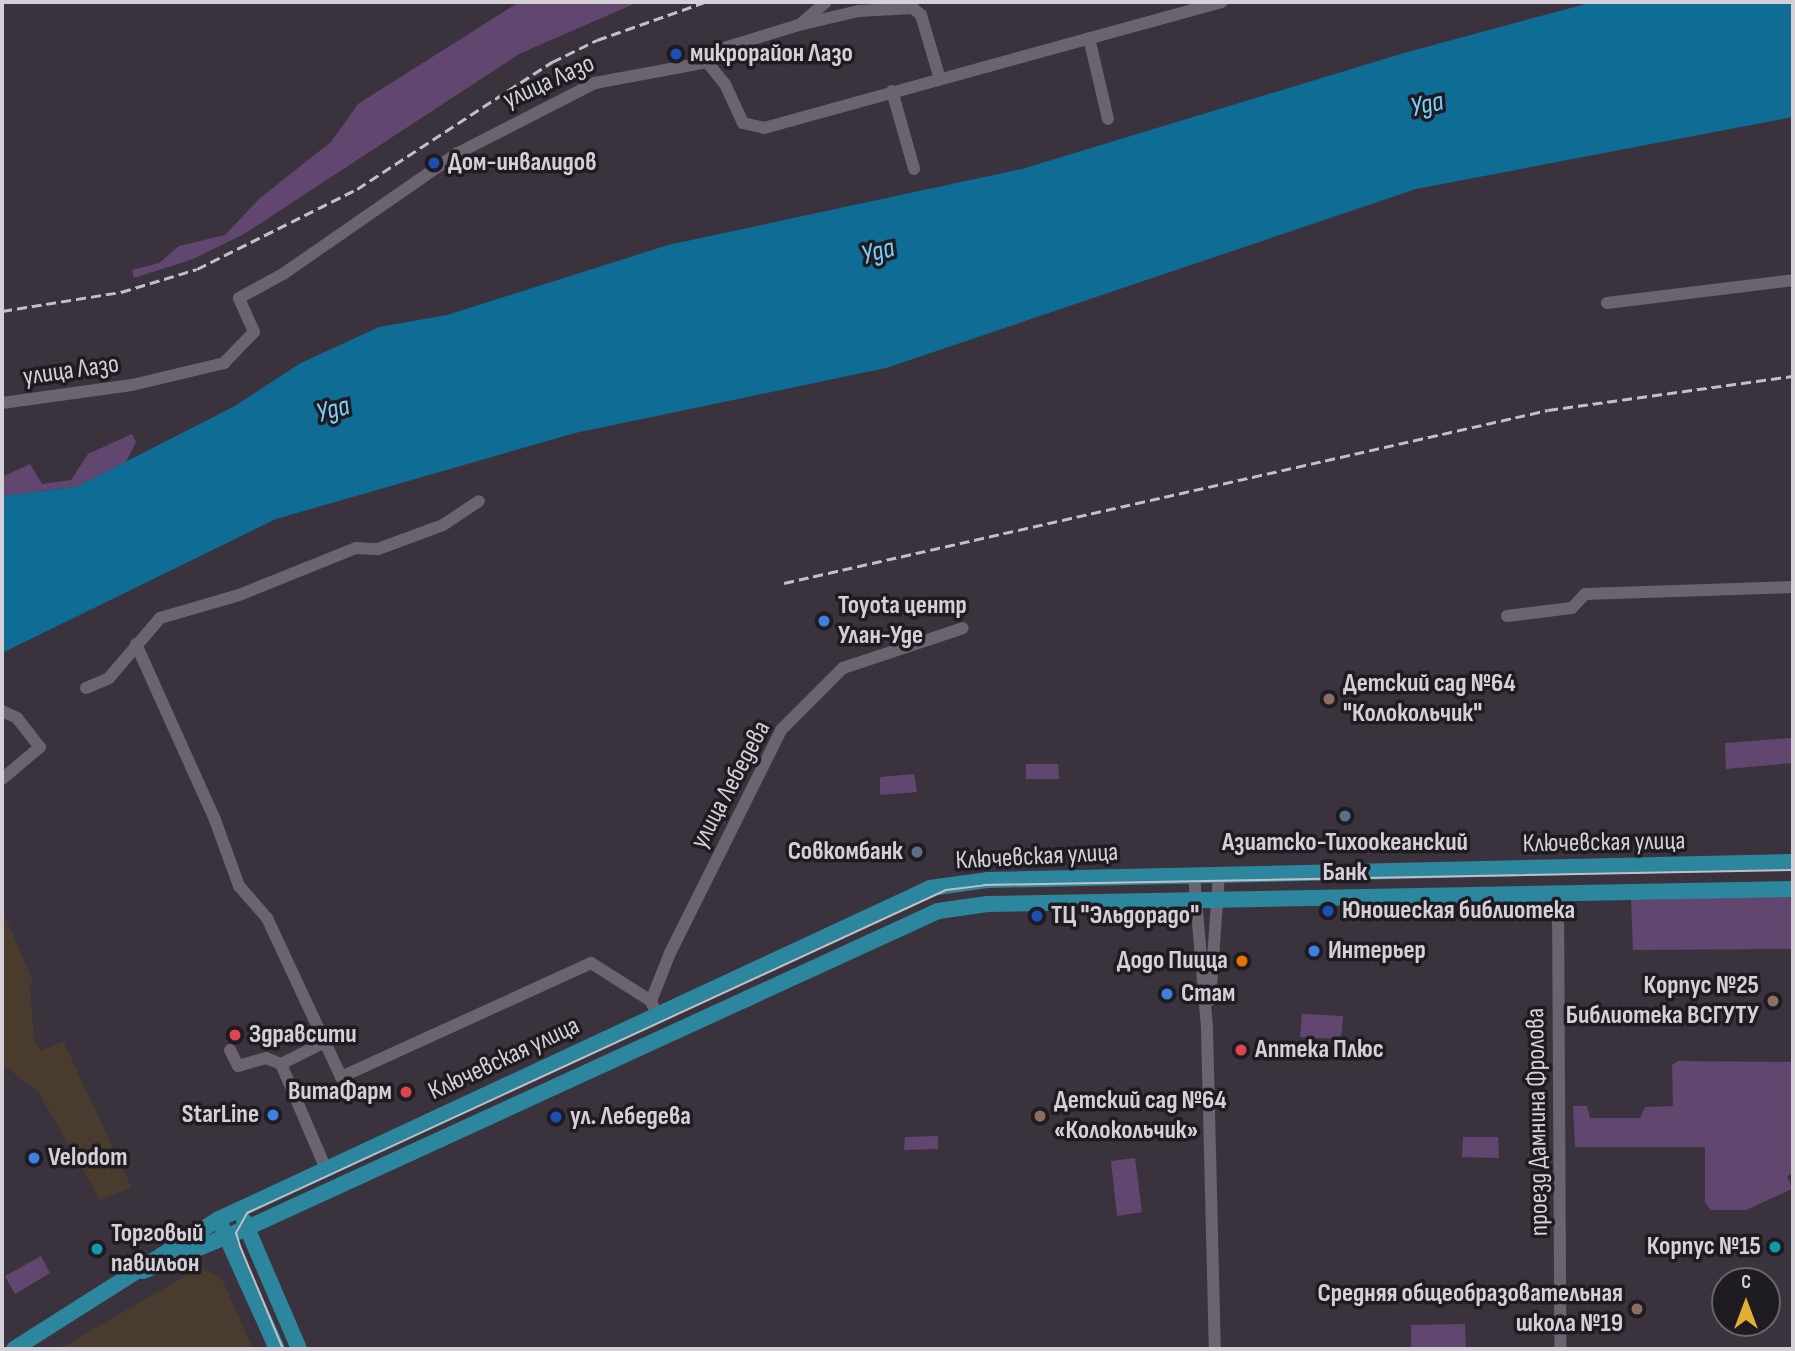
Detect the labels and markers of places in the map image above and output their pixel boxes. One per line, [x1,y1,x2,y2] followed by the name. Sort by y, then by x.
[690,38,853,70] place label: микрорайон Лазо
[668,46,684,62] marker: микрорайон Лазо
[448,147,597,179] place label: Дом-инвалидов
[426,155,442,171] marker: Дом-инвалидов
[838,590,967,652] place label: Toyota центр Улан-Уде
[816,613,832,629] marker: Toyota центр Улан-Уде
[1343,668,1515,730] place label: Детский сад №64 "Колокольчик"
[1321,691,1337,707] marker: Детский сад №64 "Колокольчик"
[1337,808,1353,824] marker: Азиатско-Тихоокеанский Банк
[1222,827,1468,888] place label: Азиатско-Тихоокеанский Банк
[788,836,903,868] place label: Совкомбанк
[909,844,925,860] marker: Совкомбанк
[1342,895,1575,927] place label: Юношеская библиотека
[1051,900,1199,932] place label: ТЦ "Эльдорадо"
[1320,903,1336,919] marker: Юношеская библиотека
[1029,908,1045,924] marker: ТЦ "Эльдорадо"
[1328,935,1426,967] place label: Интерьер
[1306,943,1322,959] marker: Интерьер
[1117,945,1228,977] place label: Додо Пицца
[1234,953,1250,969] marker: Додо Пицца
[1566,970,1759,1032] place label: Корпус №25 Библиотека ВСГУТУ
[1181,978,1235,1010] place label: Стам
[1159,986,1175,1002] marker: Стам
[1765,993,1781,1009] marker: Корпус №25 Библиотека ВСГУТУ
[249,1019,357,1051] place label: Здравсити
[227,1027,243,1043] marker: Здравсити
[1255,1034,1384,1066] place label: Аптека Плюс
[1233,1042,1249,1058] marker: Аптека Плюс
[288,1076,392,1108] place label: ВитаФарм
[398,1084,414,1100] marker: ВитаФарм
[1054,1085,1226,1146] place label: Детский сад №64 «Колокольчик»
[182,1099,259,1131] place label: StarLine
[570,1101,691,1133] place label: ул. Лебедева
[265,1107,281,1123] marker: StarLine
[1032,1108,1048,1124] marker: Детский сад №64 «Колокольчик»
[548,1109,564,1125] marker: ул. Лебедева
[48,1142,127,1174] place label: Velodom
[26,1150,42,1166] marker: Velodom
[111,1218,203,1280] place label: Торговый павильон
[1647,1231,1761,1263] place label: Корпус №15
[1767,1239,1783,1255] marker: Корпус №15
[89,1241,105,1257] marker: Торговый павильон
[1317,1278,1623,1340] place label: Средняя общеобразовательная школа №19
[1629,1301,1645,1317] marker: Средняя общеобразовательная школа №19

